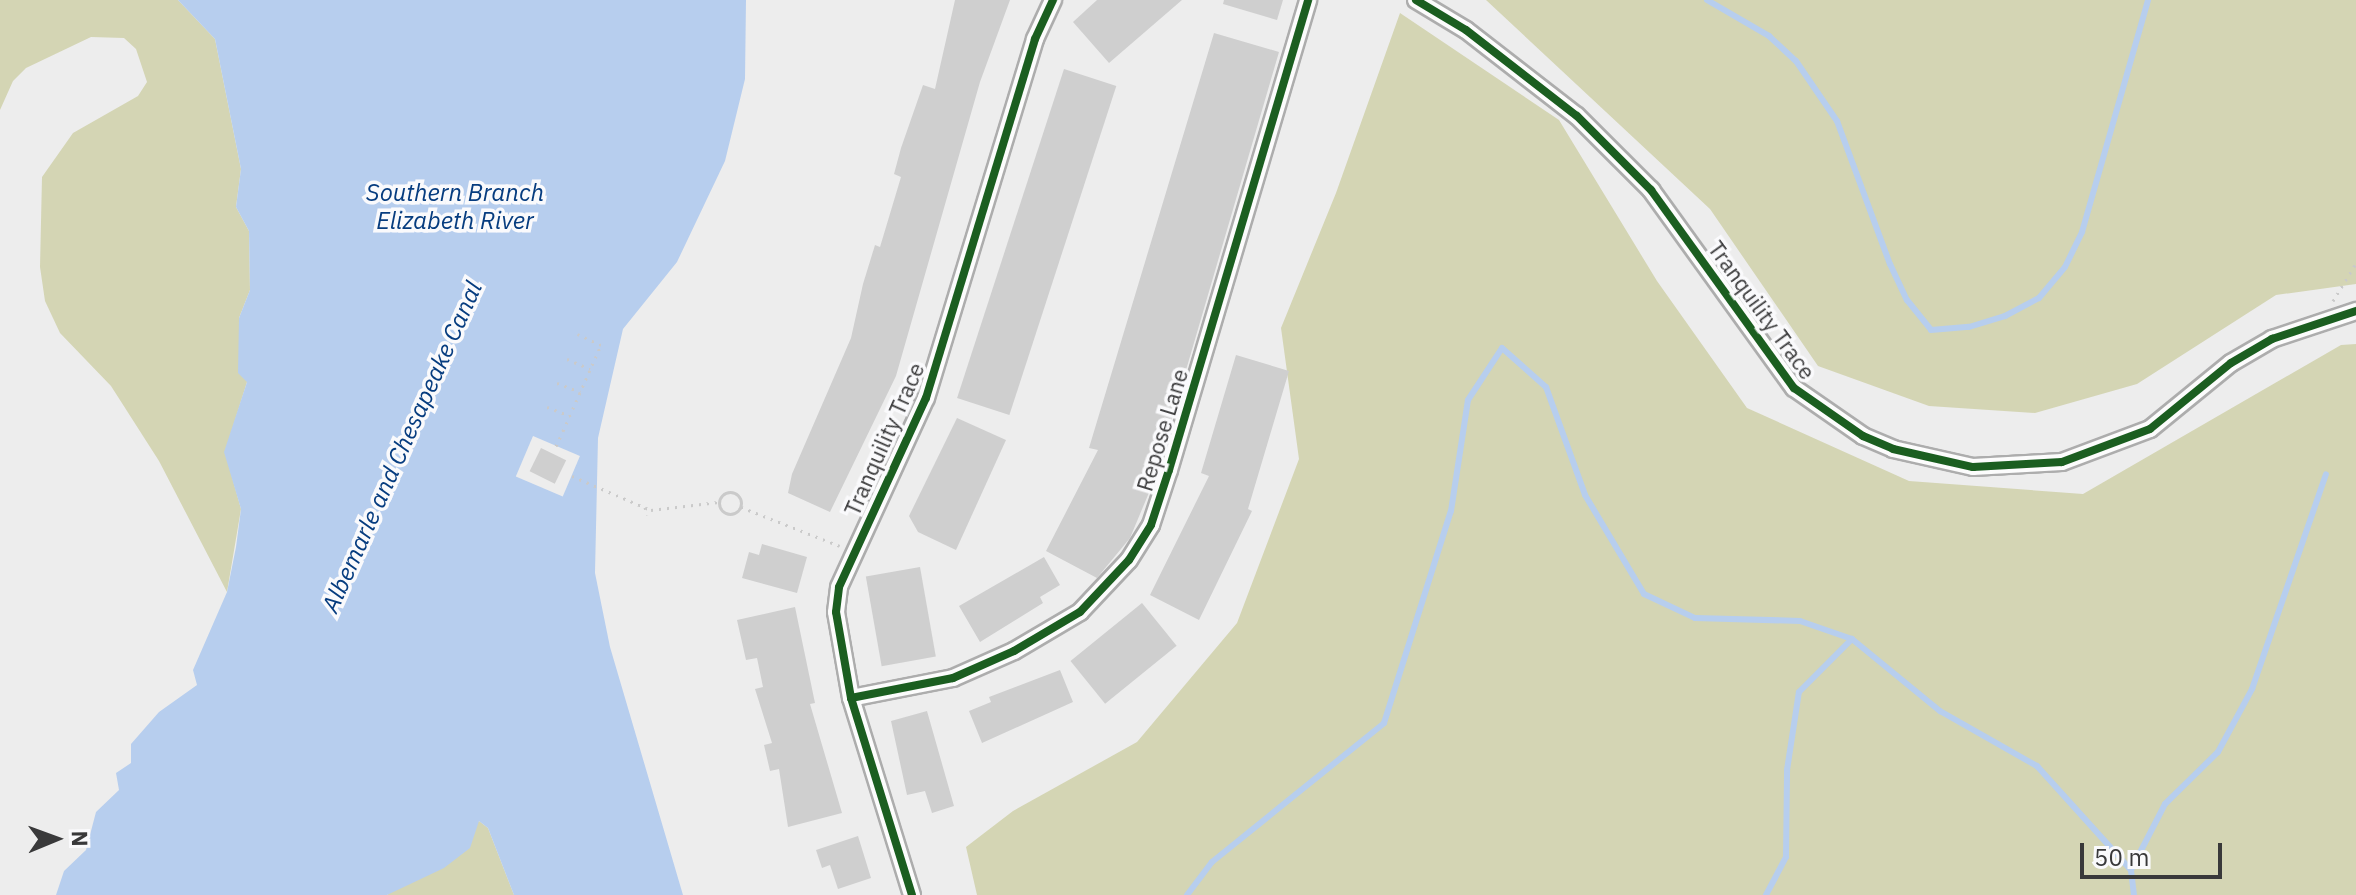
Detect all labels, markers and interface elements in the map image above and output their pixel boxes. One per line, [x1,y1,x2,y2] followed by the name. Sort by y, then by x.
[366,179,544,235] water label: Southern Branch Elizabeth River
[1703,236,1821,384] street label: Tranquility Trace
[316,277,488,617] water label: Albemarle and Chesapeake Canal
[839,359,929,519] street label: Tranquility Trace
[1131,366,1193,494] street label: Repose Lane
[16,799,96,879] north arrow
[2084,827,2226,877] scale bar
[66,830,95,847] text: N
[2094,841,2149,873] text: 50 m

